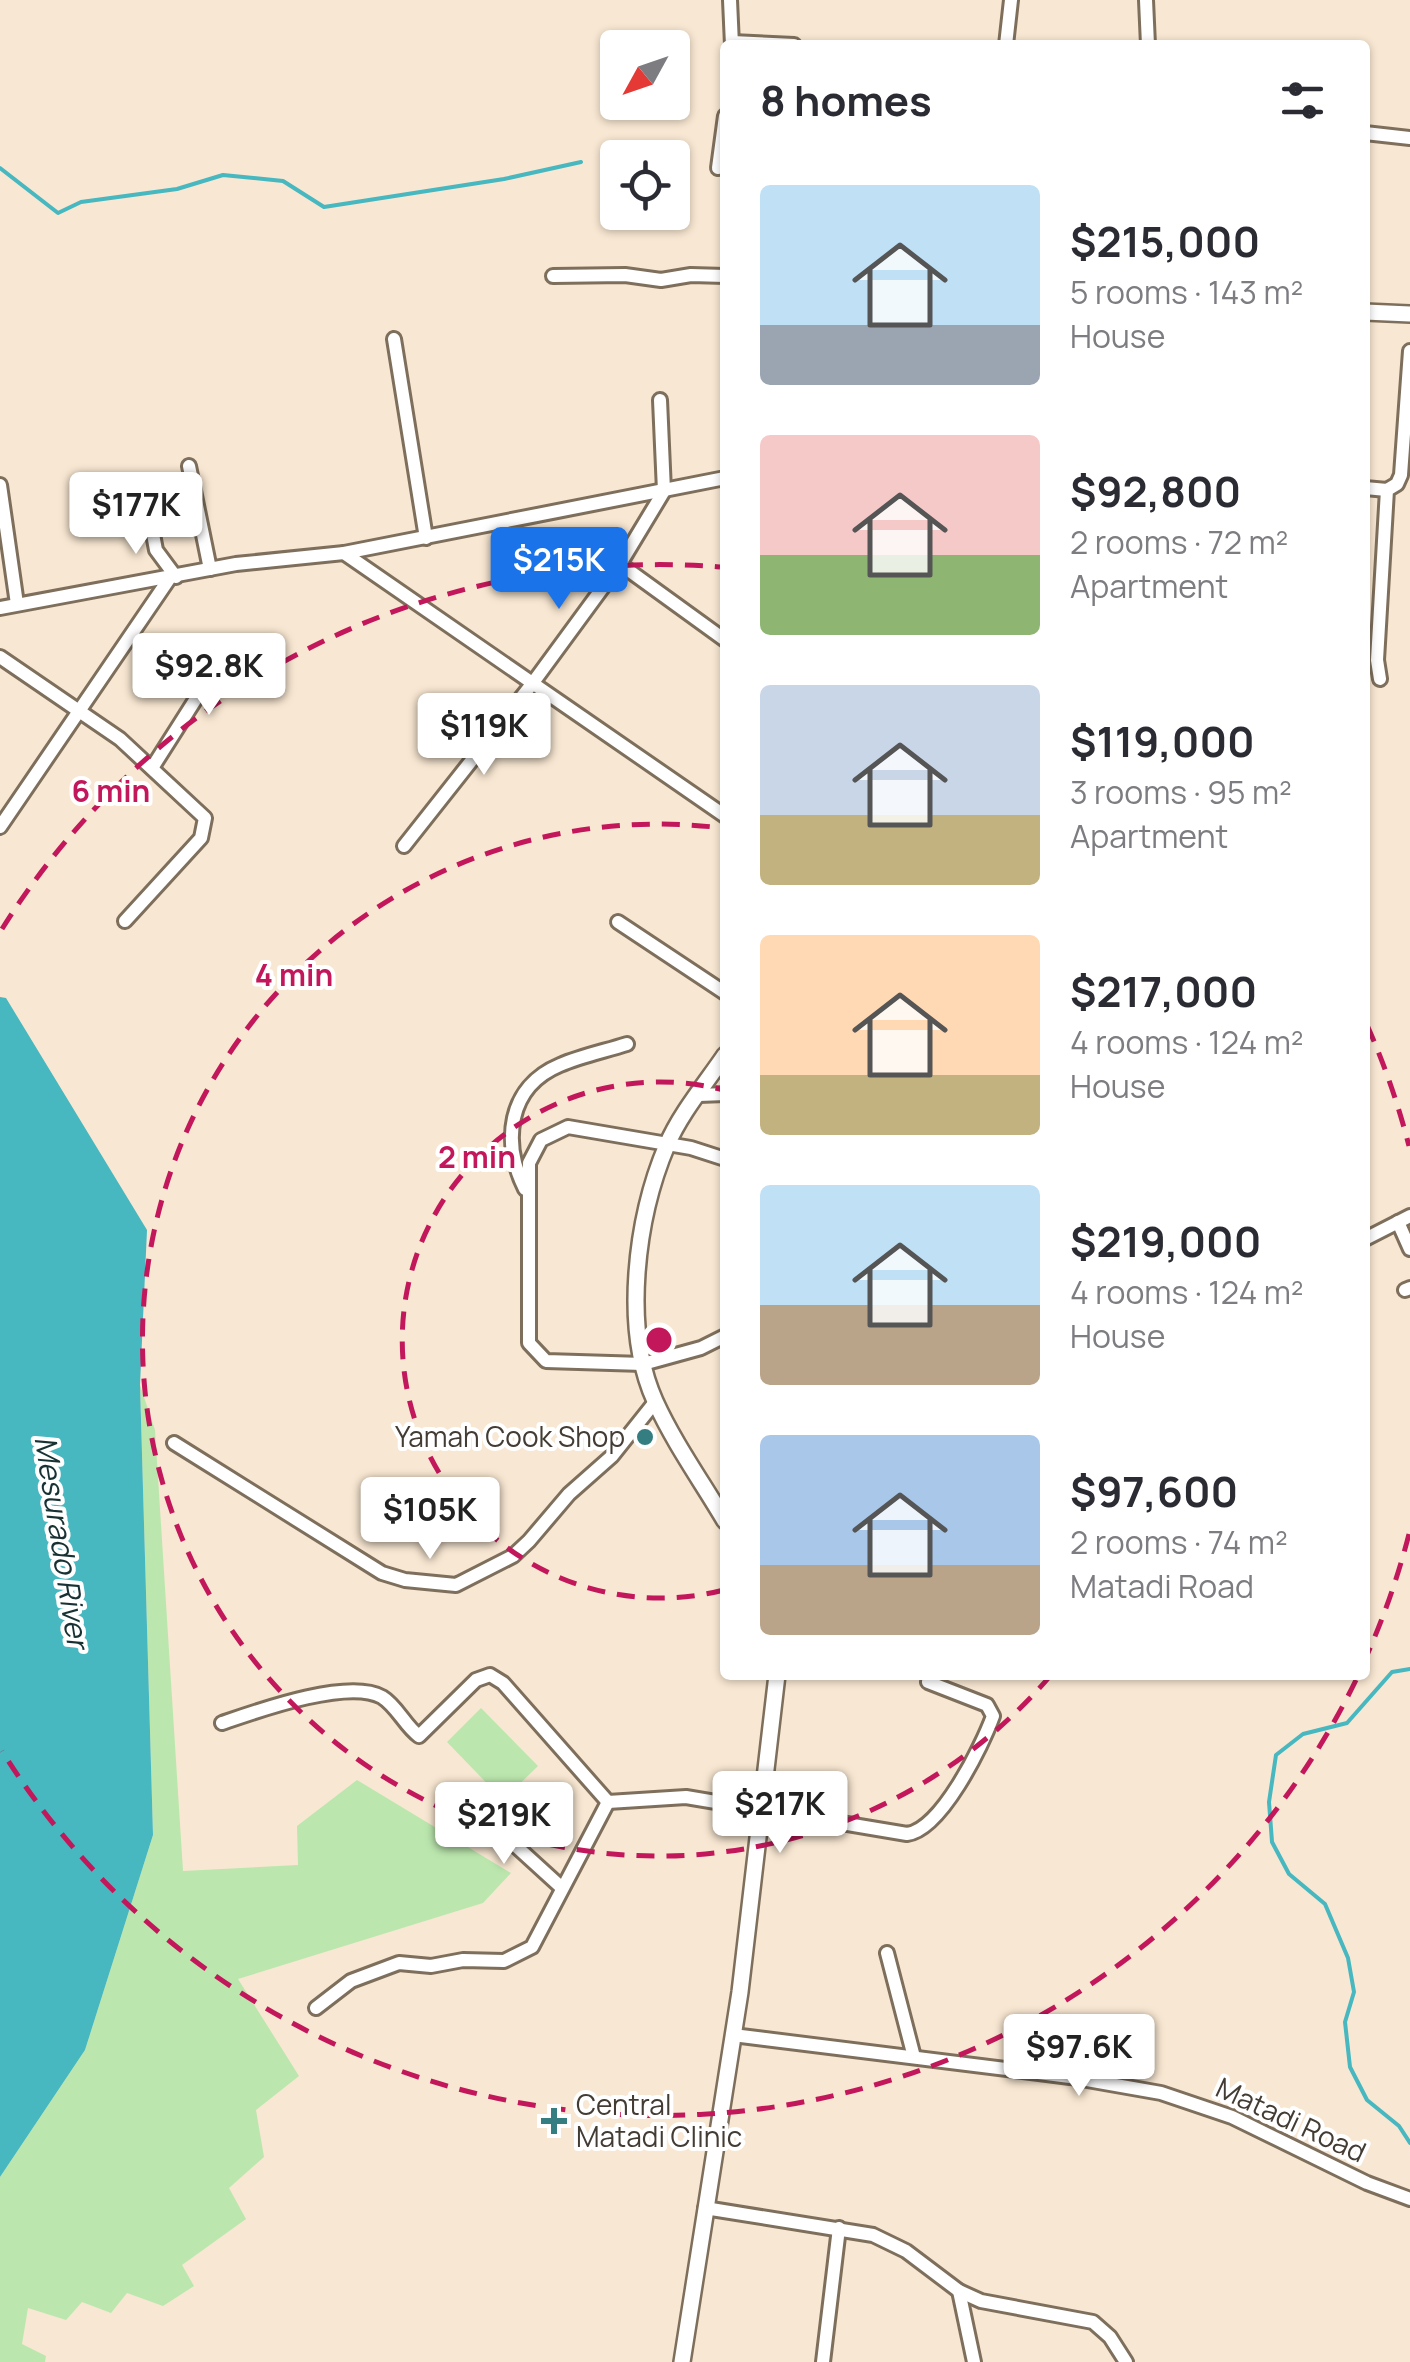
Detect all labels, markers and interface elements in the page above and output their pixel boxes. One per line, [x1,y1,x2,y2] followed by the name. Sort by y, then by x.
[600,30,690,120] north arrow
[600,30,690,230] map controls
[760,71,932,129] text: 8 homes
[1275,73,1330,128] icon: filters
[600,140,690,230] button: locate
[1070,212,1260,270] text: $215,000
[840,225,960,345] icon: home
[1070,270,1303,314] text: 5 rooms · 143 m²
[1070,314,1165,358] text: House
[1070,462,1241,520] text: $92,800
[66,472,206,557] pin: $177K
[840,475,960,595] icon: home
[91,482,181,526] text: $177K
[1070,520,1288,564] text: 2 rooms · 72 m²
[489,527,629,612] pin: $215K
[513,537,605,581] text: $215K
[1070,564,1228,608] text: Apartment
[128,633,290,718] pin: $92.8K
[154,643,264,687] text: $92.8K
[414,693,554,778] pin: $119K
[440,703,528,747] text: $119K
[1070,712,1255,770] text: $119,000
[840,725,960,845] icon: home
[72,770,150,811] text: 6 min
[1070,770,1292,814] text: 3 rooms · 95 m²
[1070,814,1228,858] text: Apartment
[255,954,333,995] text: 4 min
[1070,962,1257,1020] text: $217,000
[840,975,960,1095] icon: home
[1070,1020,1304,1064] text: 4 rooms · 124 m²
[1070,1064,1165,1108] text: House
[438,1136,516,1177] text: 2 min
[1070,1212,1261,1270] text: $219,000
[840,1225,960,1345] icon: home
[1070,1270,1304,1314] text: 4 rooms · 124 m²
[1070,1314,1165,1358] text: House
[641,1322,677,1358] centre of rings
[395,1417,625,1455] place label: Yamah Cook Shop
[634,1426,656,1448] marker: Yamah Cook Shop
[26,1433,100,1655] water label: Mesurado River
[1070,1462,1238,1520] text: $97,600
[840,1475,960,1595] icon: home
[360,1477,500,1562] pin: $105K
[383,1487,477,1531] text: $105K
[1070,1520,1288,1564] text: 2 rooms · 74 m²
[1070,1564,1254,1608] text: Matadi Road
[710,1771,850,1856] pin: $217K
[735,1781,825,1825] text: $217K
[434,1782,574,1867] pin: $219K
[457,1792,551,1836] text: $219K
[998,2014,1160,2099] pin: $97.6K
[1026,2024,1132,2068] text: $97.6K
[1210,2068,1372,2170] street label: Matadi Road
[576,2085,742,2155] place label: Central Matadi Clinic
[541,2108,567,2134] marker: Central Matadi Clinic

